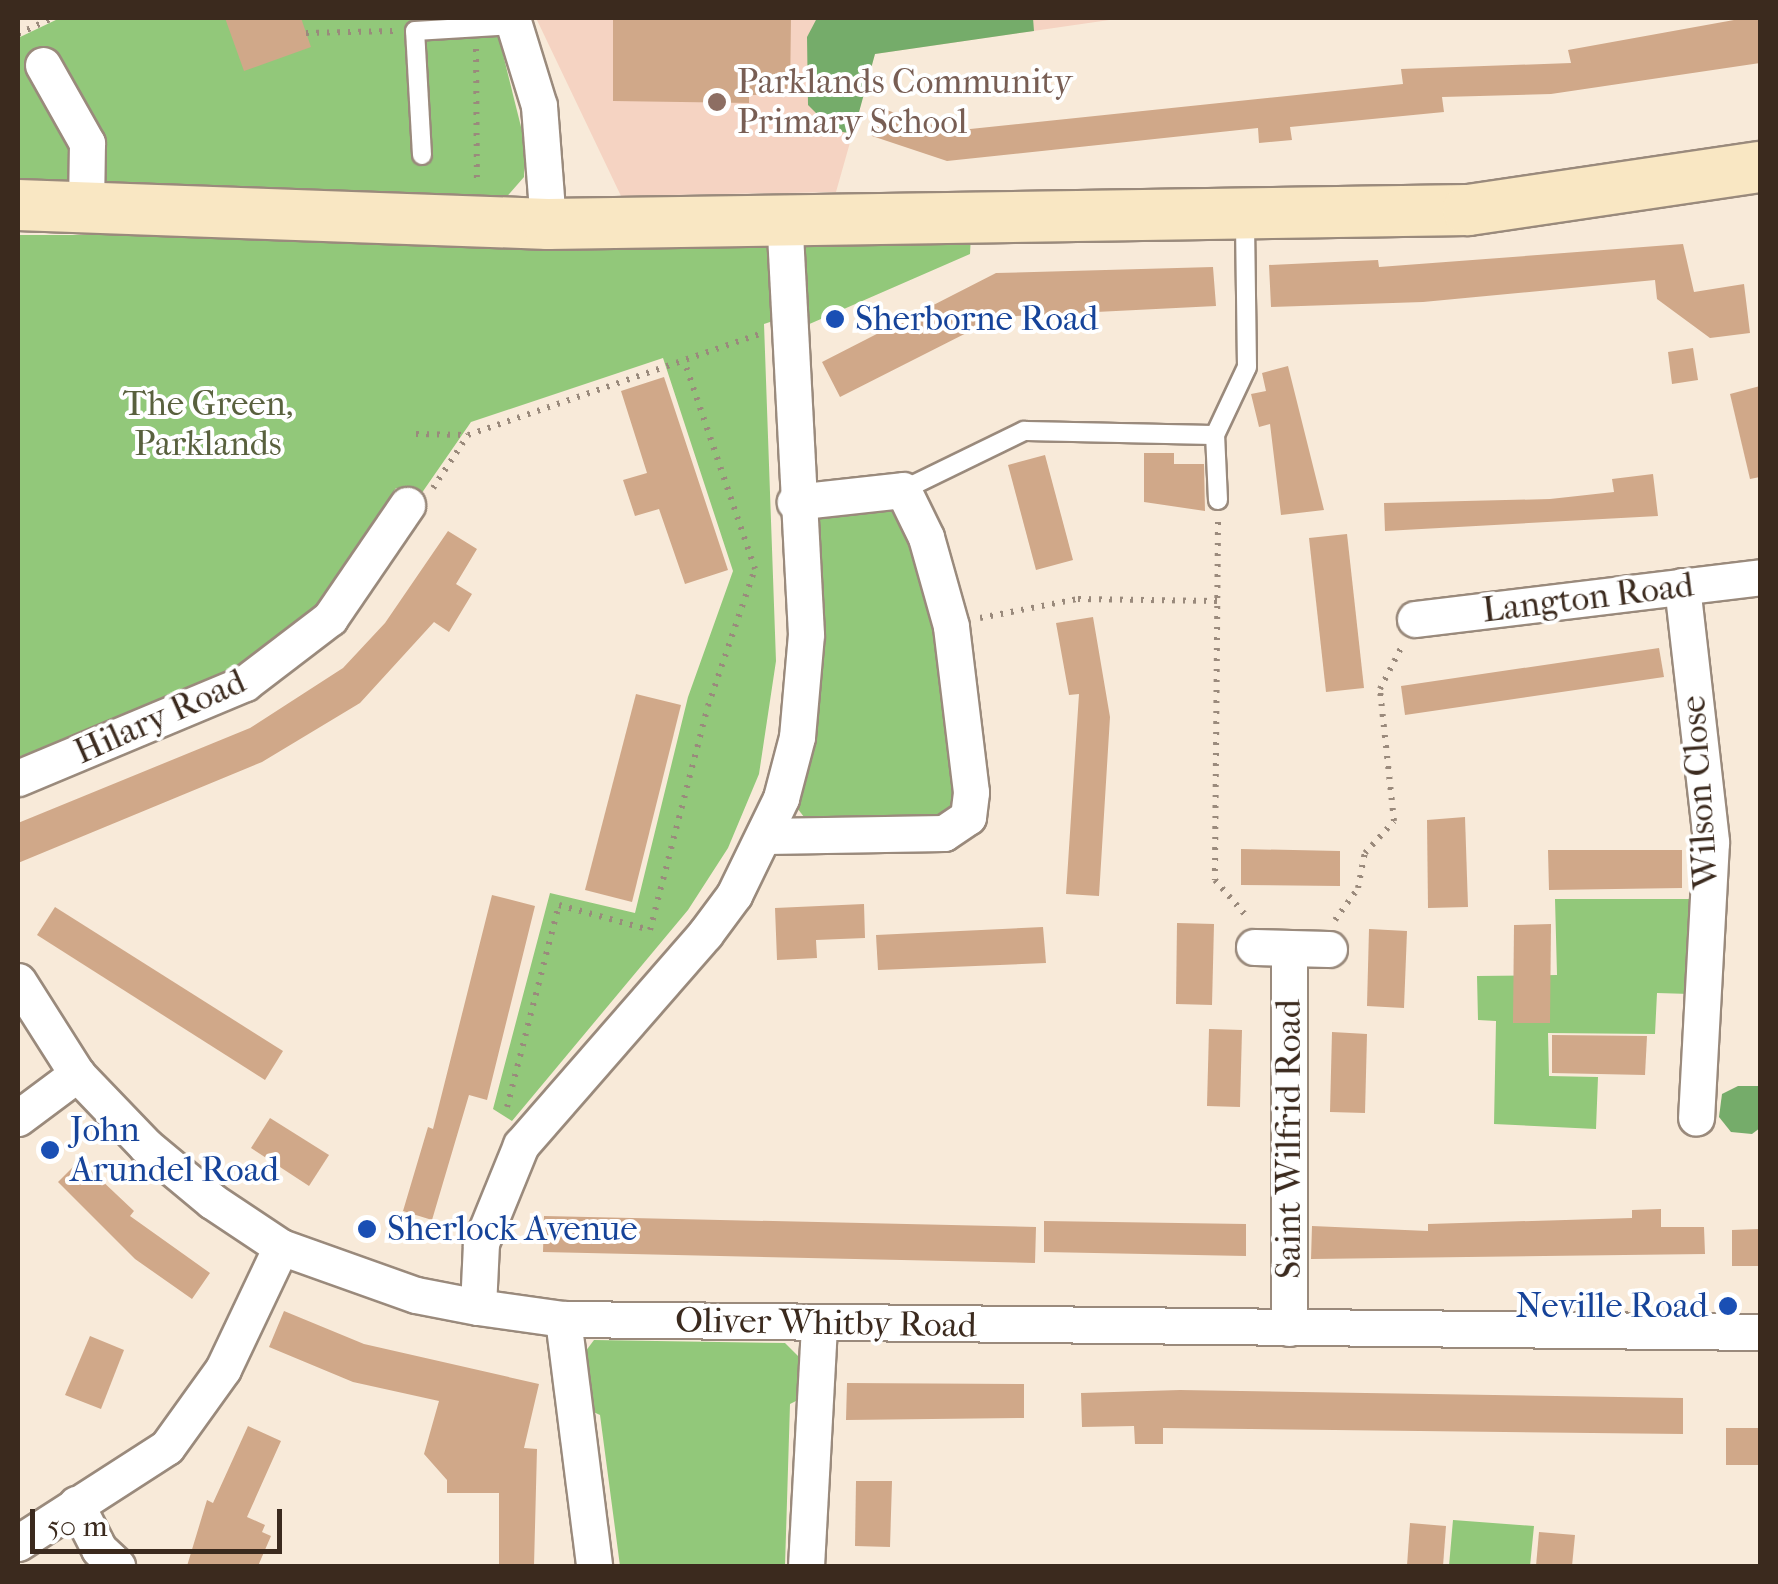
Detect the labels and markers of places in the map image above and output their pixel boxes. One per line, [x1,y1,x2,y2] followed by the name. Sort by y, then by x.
[737,61,1072,143] place label: Parklands Community Primary School
[706,91,728,113] marker: Parklands Community Primary School
[855,298,1098,340] place label: Sherborne Road
[824,308,846,330] marker: Sherborne Road
[70,1109,279,1191] place label: John Arundel Road
[39,1139,61,1161] marker: John Arundel Road
[387,1208,638,1250] place label: Sherlock Avenue
[356,1218,378,1240] marker: Sherlock Avenue
[1515,1285,1708,1327] place label: Neville Road
[1717,1295,1739,1317] marker: Neville Road

